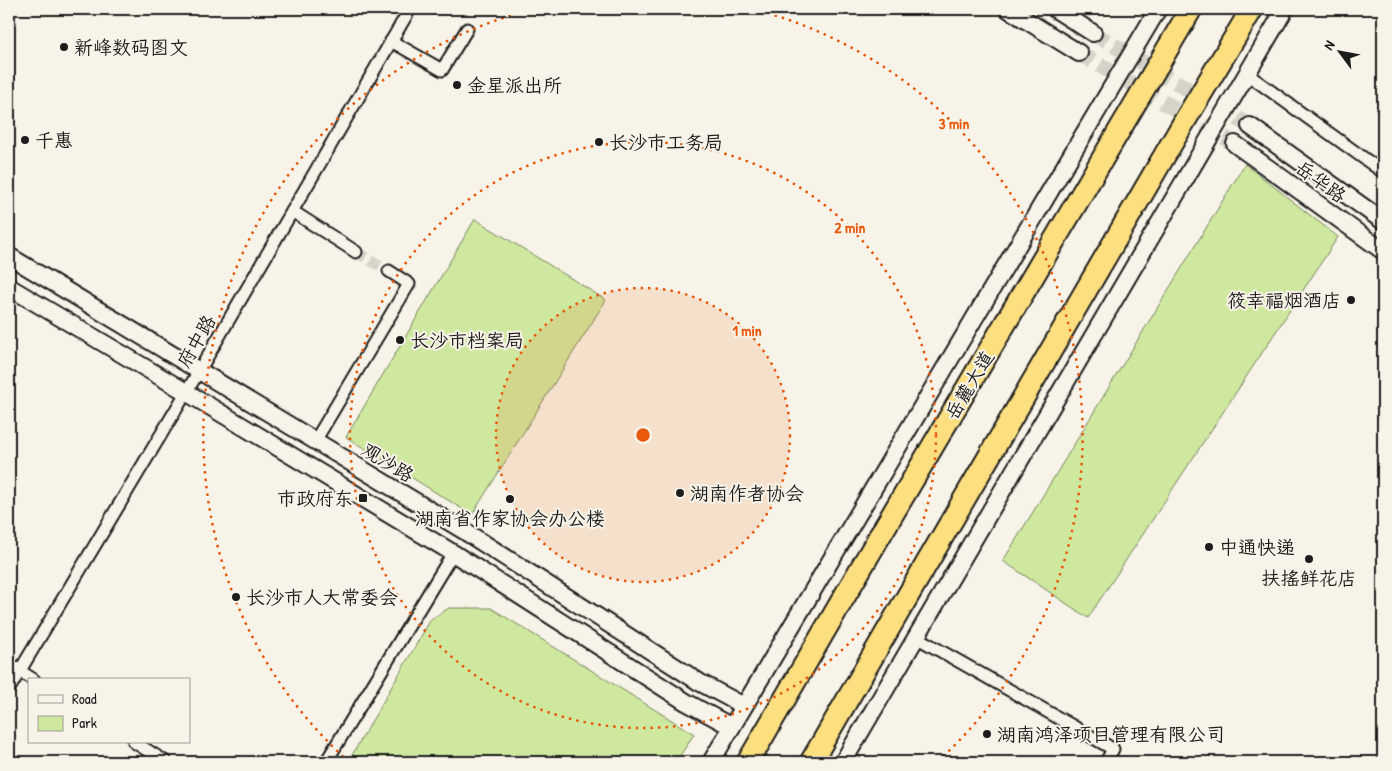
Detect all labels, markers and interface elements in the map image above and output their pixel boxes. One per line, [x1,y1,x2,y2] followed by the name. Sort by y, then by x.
[1314,28,1364,78] north arrow
[74,34,188,60] place label: 新峰数码图文
[1319,36,1339,53] text: N
[58,41,70,53] marker: 新峰数码图文
[467,72,562,98] place label: 金星派出所
[451,79,463,91] marker: 金星派出所
[939,113,969,134] text: 3 min
[35,127,73,153] place label: 千惠
[609,129,723,155] place label: 长沙市工务局
[19,134,31,146] marker: 千惠
[593,136,605,148] marker: 长沙市工务局
[1290,154,1352,208] street label: 岳华路
[835,217,866,238] text: 2 min
[1227,287,1341,313] place label: 筱幸福烟酒店
[1345,294,1357,306] marker: 筱幸福烟酒店
[170,310,222,372] street label: 府中路
[732,320,762,341] text: 1 min
[410,327,524,353] place label: 长沙市档案局
[394,334,406,346] marker: 长沙市档案局
[938,346,1000,424] street label: 岳麓大道
[634,426,652,444] centre of rings
[357,436,419,488] street label: 观沙路
[690,480,804,506] place label: 湖南作者协会
[277,485,353,511] place label: 市政府东
[674,487,686,499] marker: 湖南作者协会
[357,492,369,504] marker: 市政府东
[504,493,516,505] marker: 湖南省作家协会办公楼
[415,505,605,531] place label: 湖南省作家协会办公楼
[1219,534,1295,560] place label: 中通快递
[1203,541,1215,553] marker: 中通快递
[1303,553,1315,565] marker: 扶摇鲜花店
[1261,565,1357,591] place label: 扶摇鲜花店
[246,584,398,610] place label: 长沙市人大常委会
[230,591,242,603] marker: 长沙市人大常委会
[28,678,190,744] legend
[72,688,97,709] text: Road
[72,712,97,733] text: Park
[997,721,1225,747] place label: 湖南鸿泽项目管理有限公司
[981,728,993,740] marker: 湖南鸿泽项目管理有限公司

